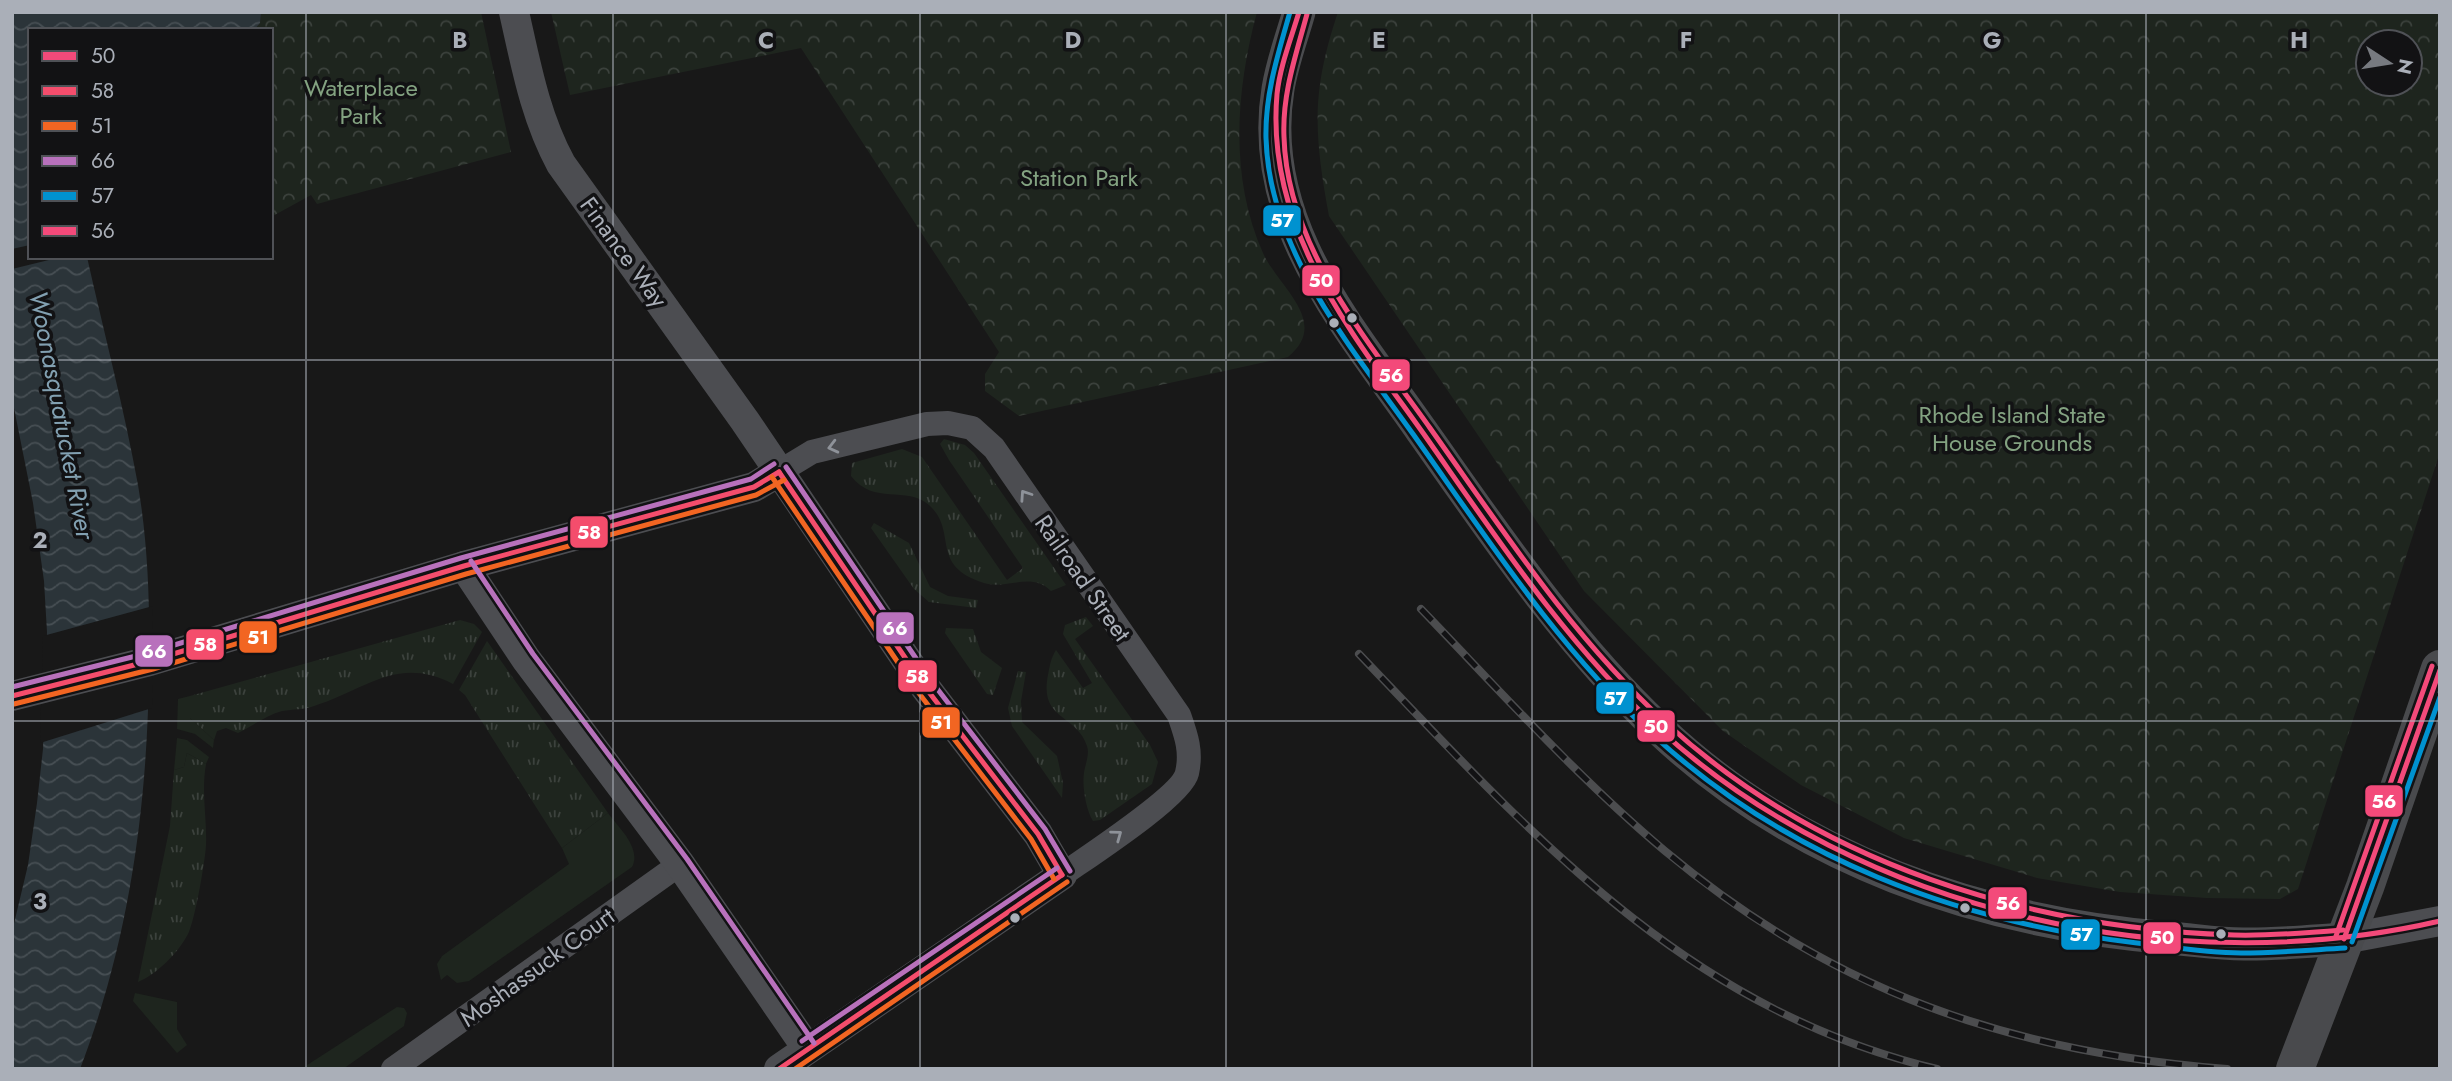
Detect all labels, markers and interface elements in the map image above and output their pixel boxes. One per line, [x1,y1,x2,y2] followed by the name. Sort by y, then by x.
[452,23,468,57] text: B
[758,23,774,57] text: C
[1065,23,1082,57] text: D
[1372,23,1386,57] text: E
[1680,23,1692,57] text: F
[1983,23,2001,57] text: G
[2290,23,2308,57] text: H
[28,28,273,259] legend
[2354,28,2424,98] north arrow
[91,41,115,71] text: 50
[2390,56,2420,77] text: N
[304,70,418,133] park label: Waterplace Park
[91,76,114,106] text: 58
[91,111,112,141] text: 51
[91,146,115,176] text: 66
[1020,160,1138,195] park label: Station Park
[91,181,114,211] text: 57
[572,189,676,315] street label: Finance Way
[1262,204,1302,237] line badge: 57
[1270,207,1294,234] text: 57
[91,216,115,246] text: 56
[1301,264,1341,297] line badge: 50
[1309,267,1333,294] text: 50
[19,288,105,544] water label: Woonasquatucket River
[1345,311,1359,325] unlabelled marker
[1327,316,1341,330] unlabelled marker
[1371,358,1411,392] line badge: 56
[1379,362,1403,389] text: 56
[1918,397,2106,460] park label: Rhode Island State House Grounds
[827,439,839,453] one-way arrow
[1021,490,1033,503] one-way arrow
[1026,508,1140,649] street label: Railroad Street
[569,515,609,549] line badge: 58
[577,519,601,546] text: 58
[32,523,48,557] text: 2
[875,611,915,645] line badge: 66
[882,615,908,642] text: 66
[238,620,278,654] line badge: 51
[247,624,269,651] text: 51
[185,628,225,661] line badge: 58
[193,631,217,658] text: 58
[134,634,174,668] line badge: 66
[141,638,167,665] text: 66
[897,659,938,693] line badge: 58
[905,663,929,690] text: 58
[1595,681,1635,715] line badge: 57
[1603,685,1627,712] text: 57
[921,706,961,739] line badge: 51
[930,709,952,736] text: 51
[1636,709,1676,743] line badge: 50
[1644,713,1668,740] text: 50
[2364,784,2404,818] line badge: 56
[2372,788,2396,815] text: 56
[1109,831,1122,843] one-way arrow
[33,884,47,918] text: 3
[1987,886,2028,920] line badge: 56
[1996,890,2020,917] text: 56
[452,899,622,1035] street label: Moshassuck Court
[1958,901,1972,915] unlabelled marker
[1008,911,1022,925] unlabelled marker
[2060,918,2101,951] line badge: 57
[2069,921,2093,948] text: 57
[2142,921,2182,955] line badge: 50
[2150,924,2174,951] text: 50
[2214,927,2228,941] unlabelled marker

